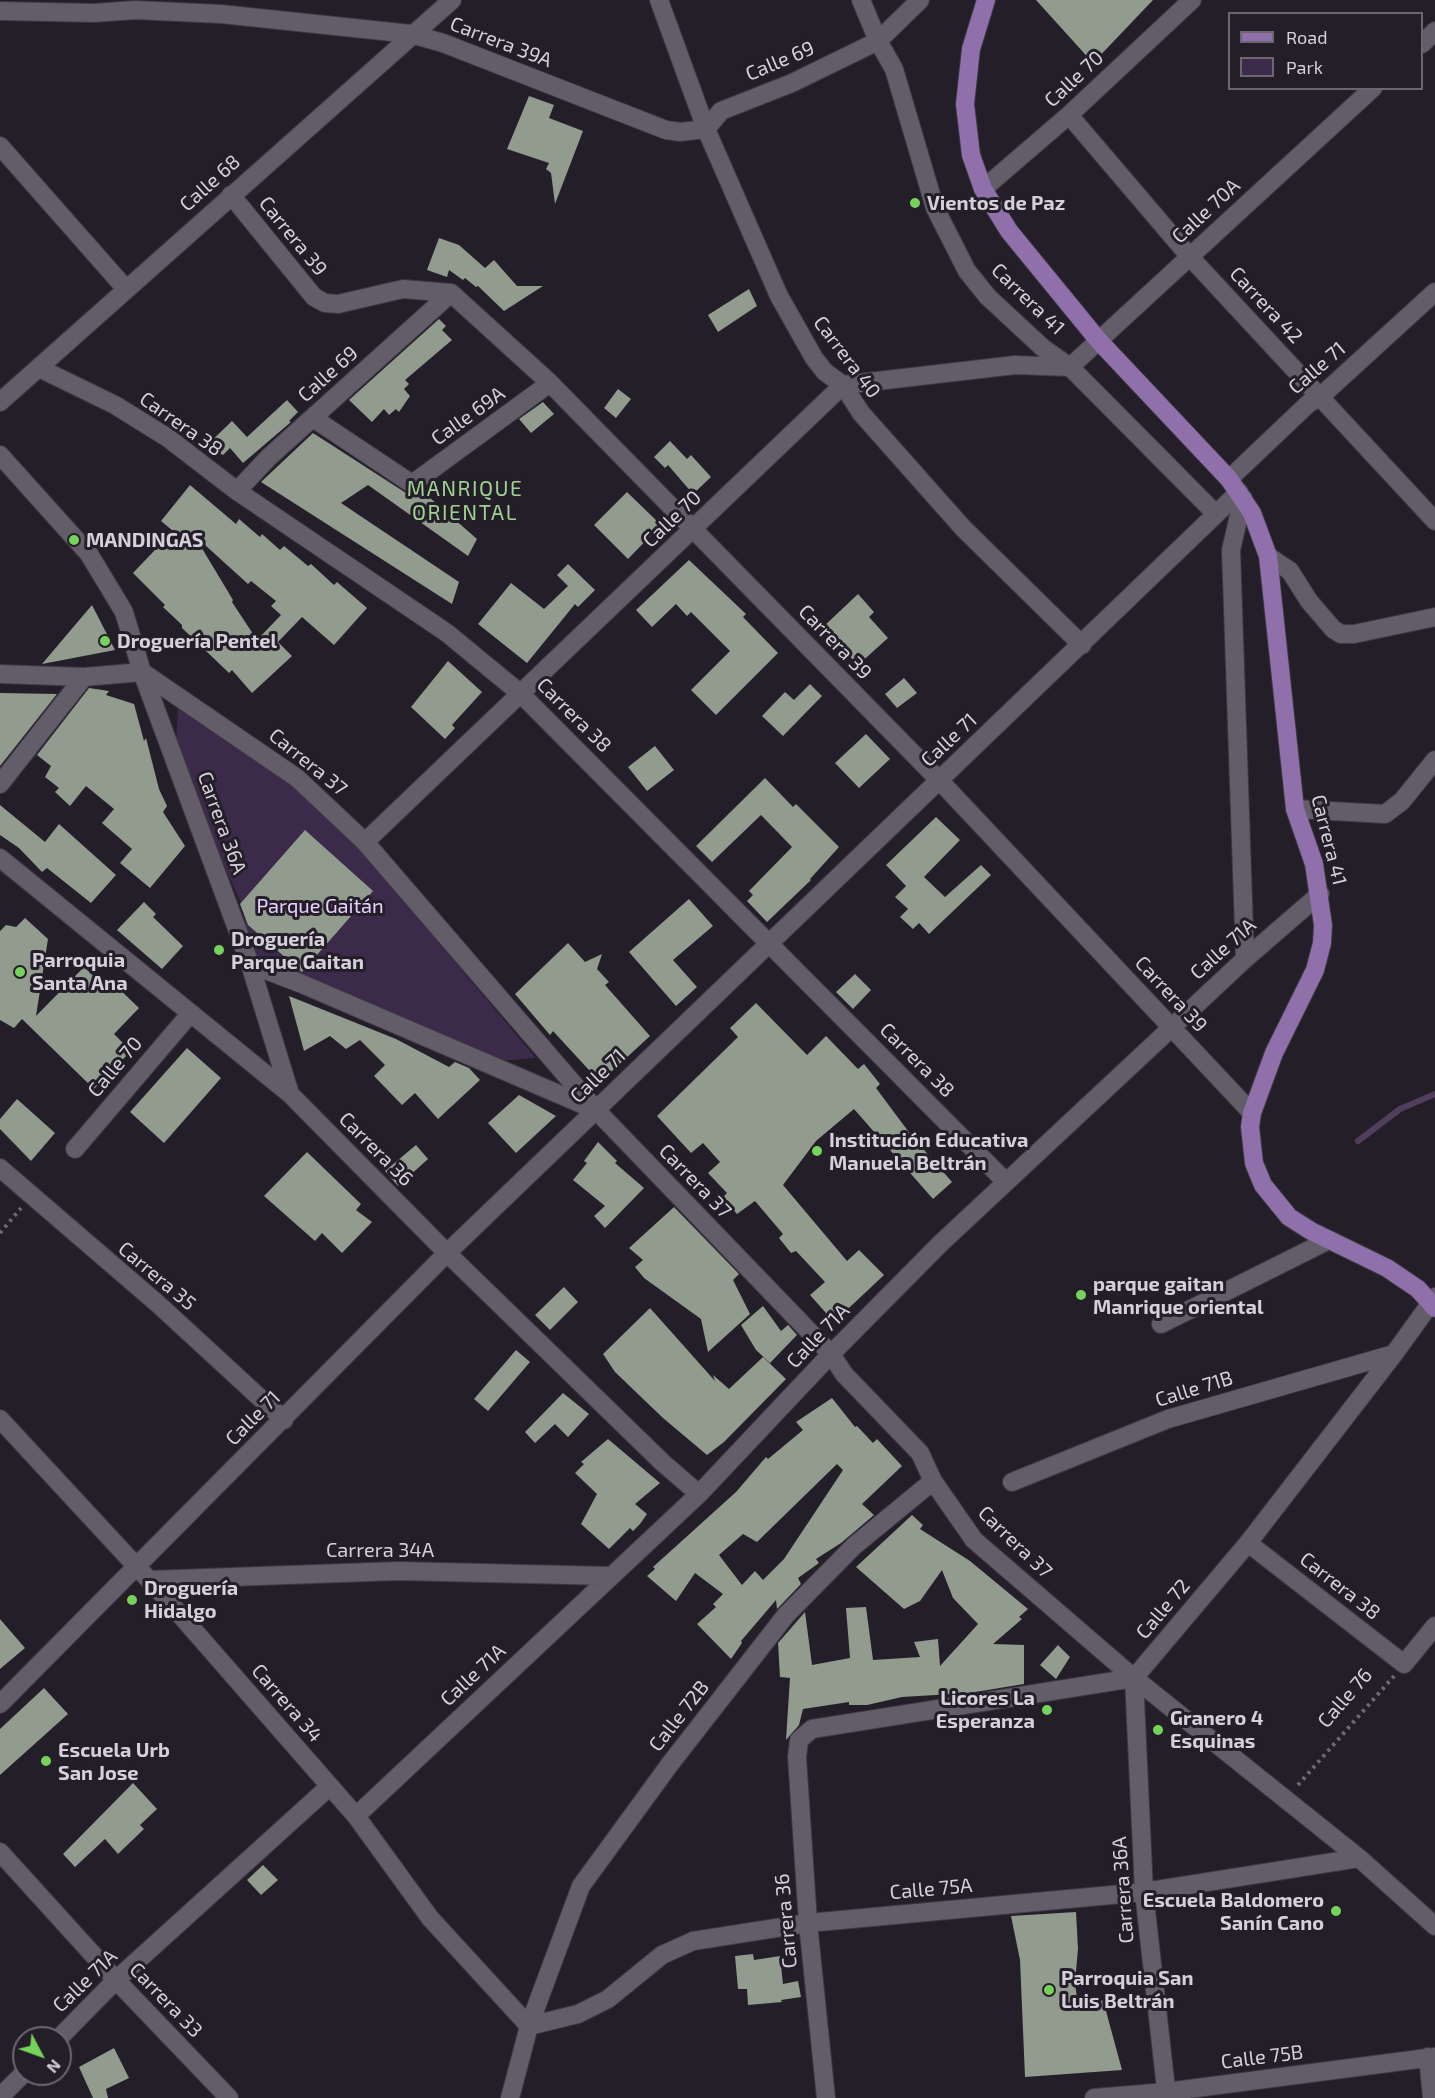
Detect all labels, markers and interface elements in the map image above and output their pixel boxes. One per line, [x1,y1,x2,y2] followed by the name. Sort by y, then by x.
[447,12,555,72] street label: Carrera 39A
[1228,12,1423,90] legend
[1286,26,1327,48] text: Road
[742,36,818,86] street label: Calle 69
[1040,46,1108,112] street label: Calle 70
[1286,56,1323,78] text: Park
[175,150,245,216] street label: Calle 68
[1167,174,1245,248] street label: Calle 70A
[927,191,1065,215] place label: Vientos de Paz
[254,192,332,280] street label: Carrera 39
[908,196,922,210] marker: Vientos de Paz
[986,258,1070,340] street label: Carrera 41
[1225,262,1307,348] street label: Carrera 42
[808,311,886,403] street label: Carrera 40
[1284,337,1350,399] street label: Calle 71
[293,341,363,407] street label: Calle 69
[427,381,509,451] street label: Calle 69A
[135,387,227,461] street label: Carrera 38
[407,476,523,526] district label: MANRIQUE ORIENTAL
[638,485,706,553] street label: Calle 70
[86,528,203,552] place label: MANDINGAS
[67,533,81,547] marker: MANDINGAS
[793,600,877,684] street label: Carrera 39
[117,629,277,653] place label: Droguería Pentel
[98,634,112,648] marker: Droguería Pentel
[532,673,616,757] street label: Carrera 38
[916,708,982,772] street label: Calle 71
[264,723,352,801] street label: Carrera 37
[192,768,252,878] street label: Carrera 36A
[1306,792,1352,888] street label: Carrera 41
[256,894,384,918] park label: Parque Gaitán
[1185,913,1261,985] street label: Calle 71A
[231,927,364,974] place label: Droguería Parque Gaitan
[212,943,226,957] marker: Droguería Parque Gaitan
[32,948,128,995] place label: Parroquia Santa Ana
[1130,951,1212,1037] street label: Carrera 39
[13,965,27,979] marker: Parroquia Santa Ana
[875,1018,959,1102] street label: Carrera 38
[83,1032,147,1102] street label: Calle 70
[565,1044,631,1108] street label: Calle 71
[334,1107,418,1191] street label: Carrera 36
[829,1128,1028,1175] place label: Institución Educativa Manuela Beltrán
[654,1139,736,1223] street label: Carrera 37
[810,1144,824,1158] marker: Institución Educativa Manuela Beltrán
[113,1237,201,1315] street label: Carrera 35
[1093,1272,1263,1319] place label: parque gaitan Manrique oriental
[1074,1288,1088,1302] marker: parque gaitan Manrique oriental
[782,1299,854,1373] street label: Calle 71A
[1152,1366,1236,1412] street label: Calle 71B
[221,1386,285,1450] street label: Calle 71
[973,1501,1057,1583] street label: Carrera 37
[326,1538,434,1562] street label: Carrera 34A
[1295,1547,1385,1625] street label: Carrera 38
[1131,1574,1195,1644] street label: Calle 72
[144,1576,238,1623] place label: Droguería Hidalgo
[125,1593,139,1607] marker: Droguería Hidalgo
[436,1639,510,1711] street label: Calle 71A
[247,1659,327,1747] street label: Carrera 34
[1313,1663,1377,1733] street label: Calle 76
[644,1676,714,1756] street label: Calle 72B
[936,1686,1035,1733] place label: Licores La Esperanza
[1040,1703,1054,1717] marker: Licores La Esperanza
[1170,1706,1263,1753] place label: Granero 4 Esquinas
[1151,1723,1165,1737] marker: Granero 4 Esquinas
[58,1738,170,1785] place label: Escuela Urb San Jose
[39,1754,53,1768] marker: Escuela Urb San Jose
[1107,1836,1139,1944] street label: Carrera 36A
[770,1873,802,1969] street label: Carrera 36
[889,1873,973,1905] street label: Calle 75A
[1143,1888,1324,1935] place label: Escuela Baldomero Sanín Cano
[1329,1904,1343,1918] marker: Escuela Baldomero Sanín Cano
[48,1945,122,2017] street label: Calle 71A
[125,1958,207,2042] street label: Carrera 33
[1061,1966,1193,2013] place label: Parroquia San Luis Beltrán
[1042,1983,1056,1997] marker: Parroquia San Luis Beltrán
[12,2026,72,2086] north arrow
[1219,2040,1305,2074] street label: Calle 75B
[43,2056,65,2077] text: N

